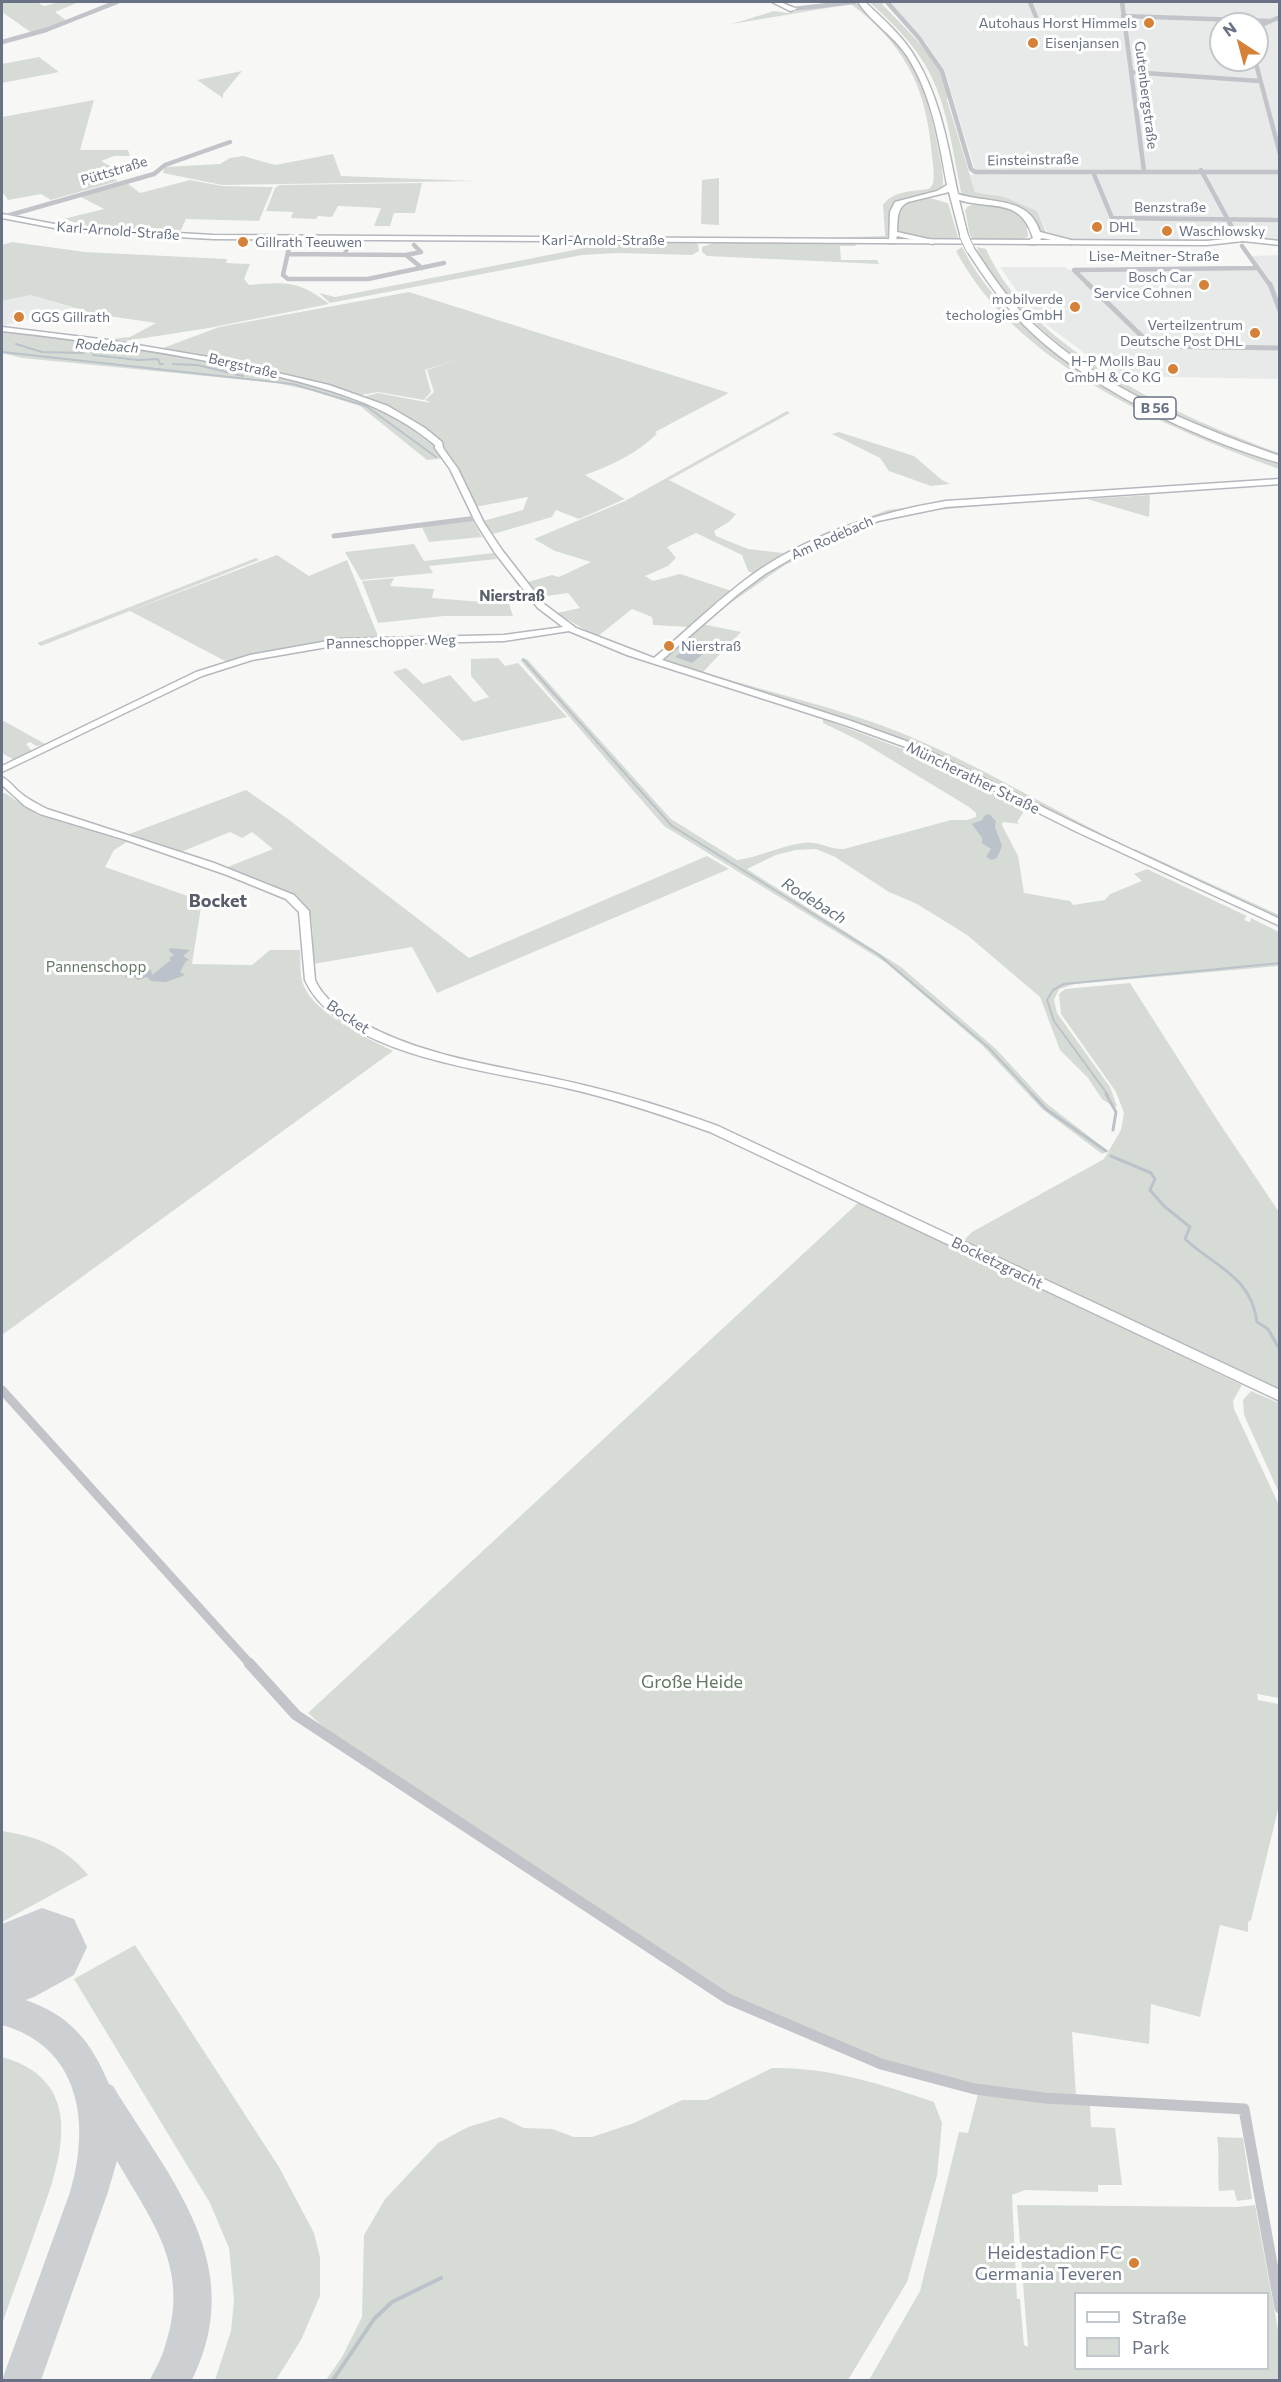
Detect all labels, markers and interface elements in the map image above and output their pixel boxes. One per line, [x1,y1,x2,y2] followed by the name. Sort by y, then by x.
[1209,12,1269,72] north arrow
[979,15,1137,31] place label: Autohaus Horst Himmels
[1142,16,1156,30] marker: Autohaus Horst Himmels
[1219,17,1240,40] text: N
[1045,35,1119,51] place label: Eisenjansen
[1026,36,1040,50] marker: Eisenjansen
[1131,40,1161,150] street label: Gutenbergstraße
[987,151,1079,169] street label: Einsteinstraße
[79,153,149,189] street label: Püttstraße
[1134,199,1206,215] street label: Benzstraße
[56,218,180,244] street label: Karl-Arnold-Straße
[1109,219,1138,235] place label: DHL
[1090,220,1104,234] marker: DHL
[1179,223,1265,239] place label: Waschlowsky
[1160,224,1174,238] marker: Waschlowsky
[541,232,665,248] street label: Karl-Arnold-Straße
[255,234,362,250] place label: Gillrath Teeuwen
[236,235,250,249] marker: Gillrath Teeuwen
[1089,248,1219,264] street label: Lise-Meitner-Straße
[1094,269,1192,302] place label: Bosch Car Service Cohnen
[1197,278,1211,292] marker: Bosch Car Service Cohnen
[946,291,1063,324] place label: mobilverde techologies GmbH
[1068,300,1082,314] marker: mobilverde techologies GmbH
[31,309,110,325] place label: GGS Gillrath
[12,310,26,324] marker: GGS Gillrath
[1120,317,1243,350] place label: Verteilzentrum Deutsche Post DHL
[1248,326,1262,340] marker: Verteilzentrum Deutsche Post DHL
[75,335,139,357] water label: Rodebach
[207,350,279,382] street label: Bergstraße
[1064,353,1161,386] place label: H-P Molls Bau GmbH & Co KG
[1166,362,1180,376] marker: H-P Molls Bau GmbH & Co KG
[1134,397,1176,419] road number: B 56
[788,512,876,564] street label: Am Rodebach
[479,587,545,605] district label: Nierstraß
[326,631,456,653] street label: Panneschopper Weg
[681,638,741,654] place label: Nierstraß
[662,639,676,653] marker: Nierstraß
[903,738,1043,818] street label: Müncherather Straße
[778,874,850,928] water label: Rodebach
[189,890,247,912] district label: Bocket
[46,958,146,976] park label: Pannenschopp
[323,996,373,1038] street label: Bocket
[948,1233,1046,1293] street label: Bocketzgracht
[641,1671,743,1693] park label: Große Heide
[975,2242,1122,2284] place label: Heidestadion FC Germania Teveren
[1127,2256,1141,2270] marker: Heidestadion FC Germania Teveren
[1074,2292,1269,2370] legend
[1132,2306,1187,2328] text: Straße
[1132,2336,1170,2358] text: Park

